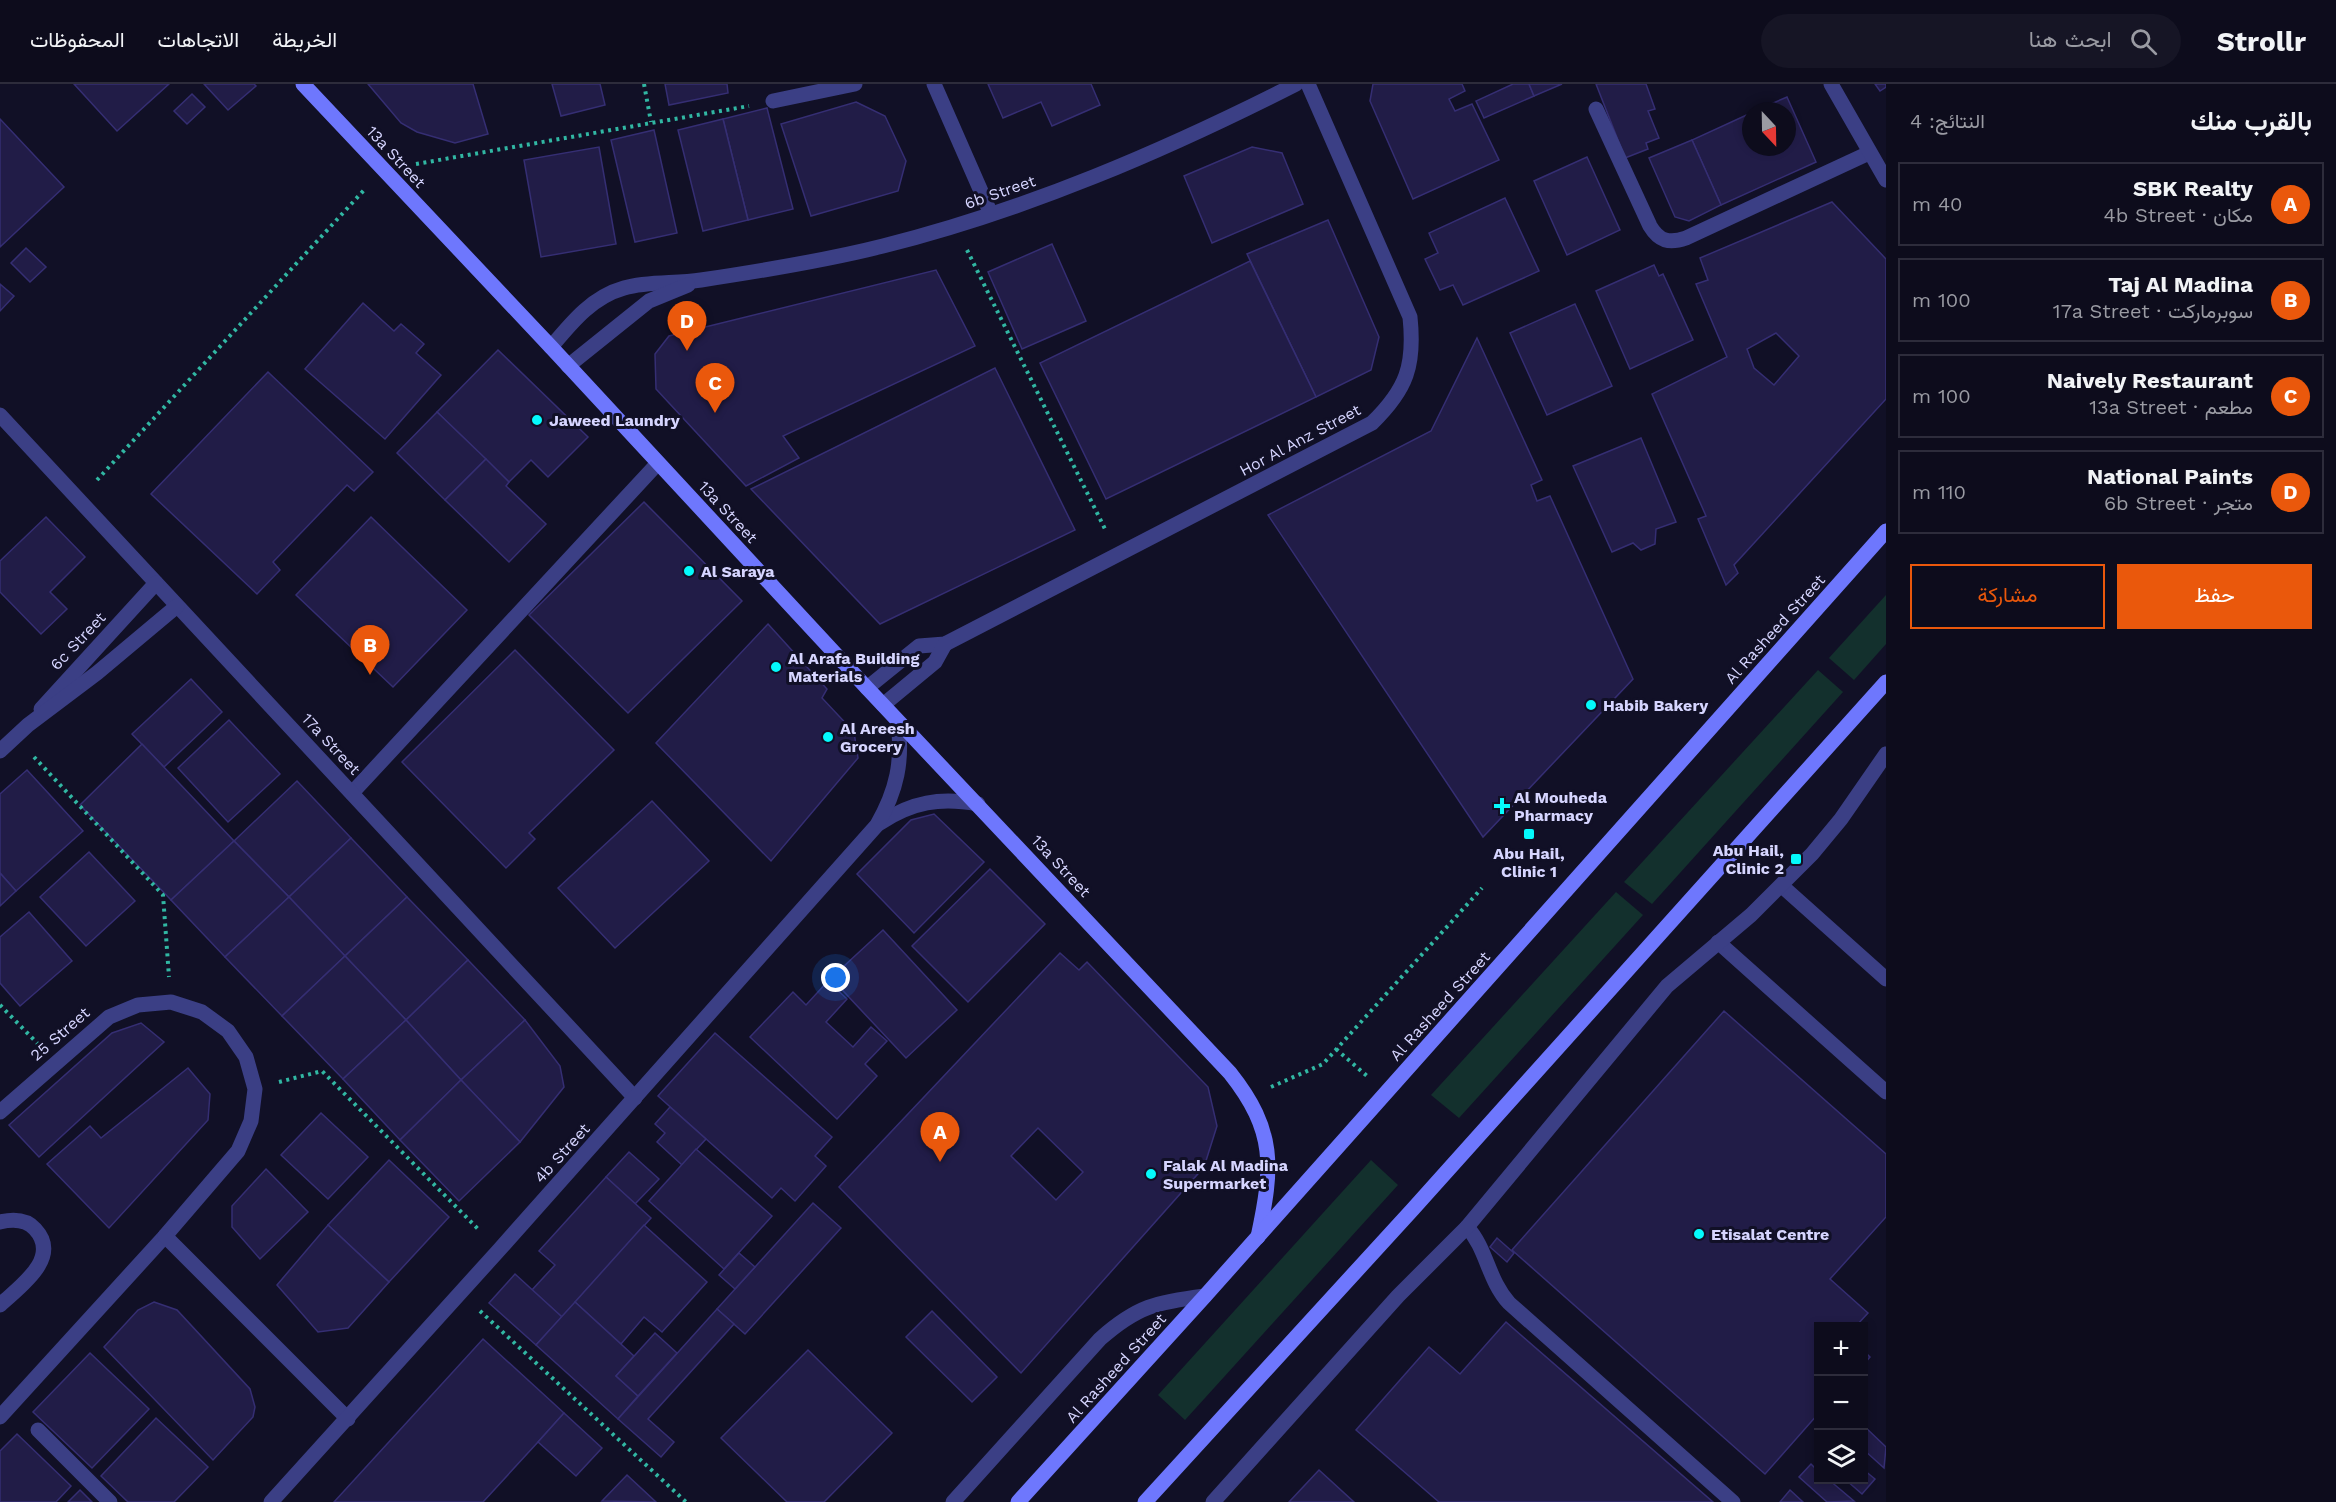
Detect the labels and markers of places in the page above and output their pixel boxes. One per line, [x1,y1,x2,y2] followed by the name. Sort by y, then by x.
[668,302,706,351] pin: D
[696,364,734,413] pin: C
[549,411,681,430] place label: Jaweed Laundry
[530,413,544,427] marker: Jaweed Laundry
[701,562,775,581] place label: Al Saraya
[682,564,696,578] marker: Al Saraya
[350,626,389,675] pin: B
[788,649,919,686] place label: Al Arafa Building Materials
[769,660,783,674] marker: Al Arafa Building Materials
[1603,696,1709,715] place label: Habib Bakery
[1584,698,1598,712] marker: Habib Bakery
[840,719,915,756] place label: Al Areesh Grocery
[821,730,835,744] marker: Al Areesh Grocery
[1514,788,1608,825] place label: Al Mouheda Pharmacy
[1495,799,1509,813] marker: Al Mouheda Pharmacy
[1522,827,1536,841] marker: Abu Hail, Clinic 1
[1713,841,1784,878] place label: Abu Hail, Clinic 2
[1493,844,1565,881] place label: Abu Hail, Clinic 1
[1789,852,1803,866] marker: Abu Hail, Clinic 2
[920,1112,960,1162] pin: A
[1163,1156,1289,1193] place label: Falak Al Madina Supermarket
[1144,1167,1158,1181] marker: Falak Al Madina Supermarket
[1711,1225,1829,1244] place label: Etisalat Centre
[1692,1227,1706,1241] marker: Etisalat Centre

